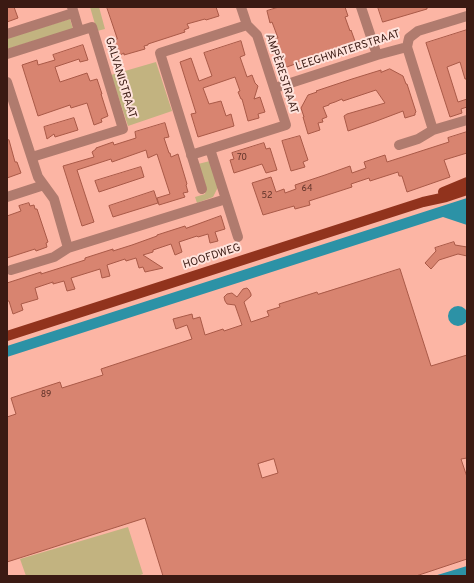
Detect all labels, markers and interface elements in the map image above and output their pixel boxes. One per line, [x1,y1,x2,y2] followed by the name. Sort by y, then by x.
[294,28,402,74] street label: LEEGHWATERSTRAAT
[262,32,300,116] street label: AMPÈRESTRAAT
[101,36,139,120] street label: GALVANISTRAAT
[237,153,247,163] house number: 70
[302,184,312,194] house number: 64
[261,191,273,201] house number: 52
[181,241,243,273] street label: HOOFDWEG
[41,390,51,400] house number: 89

